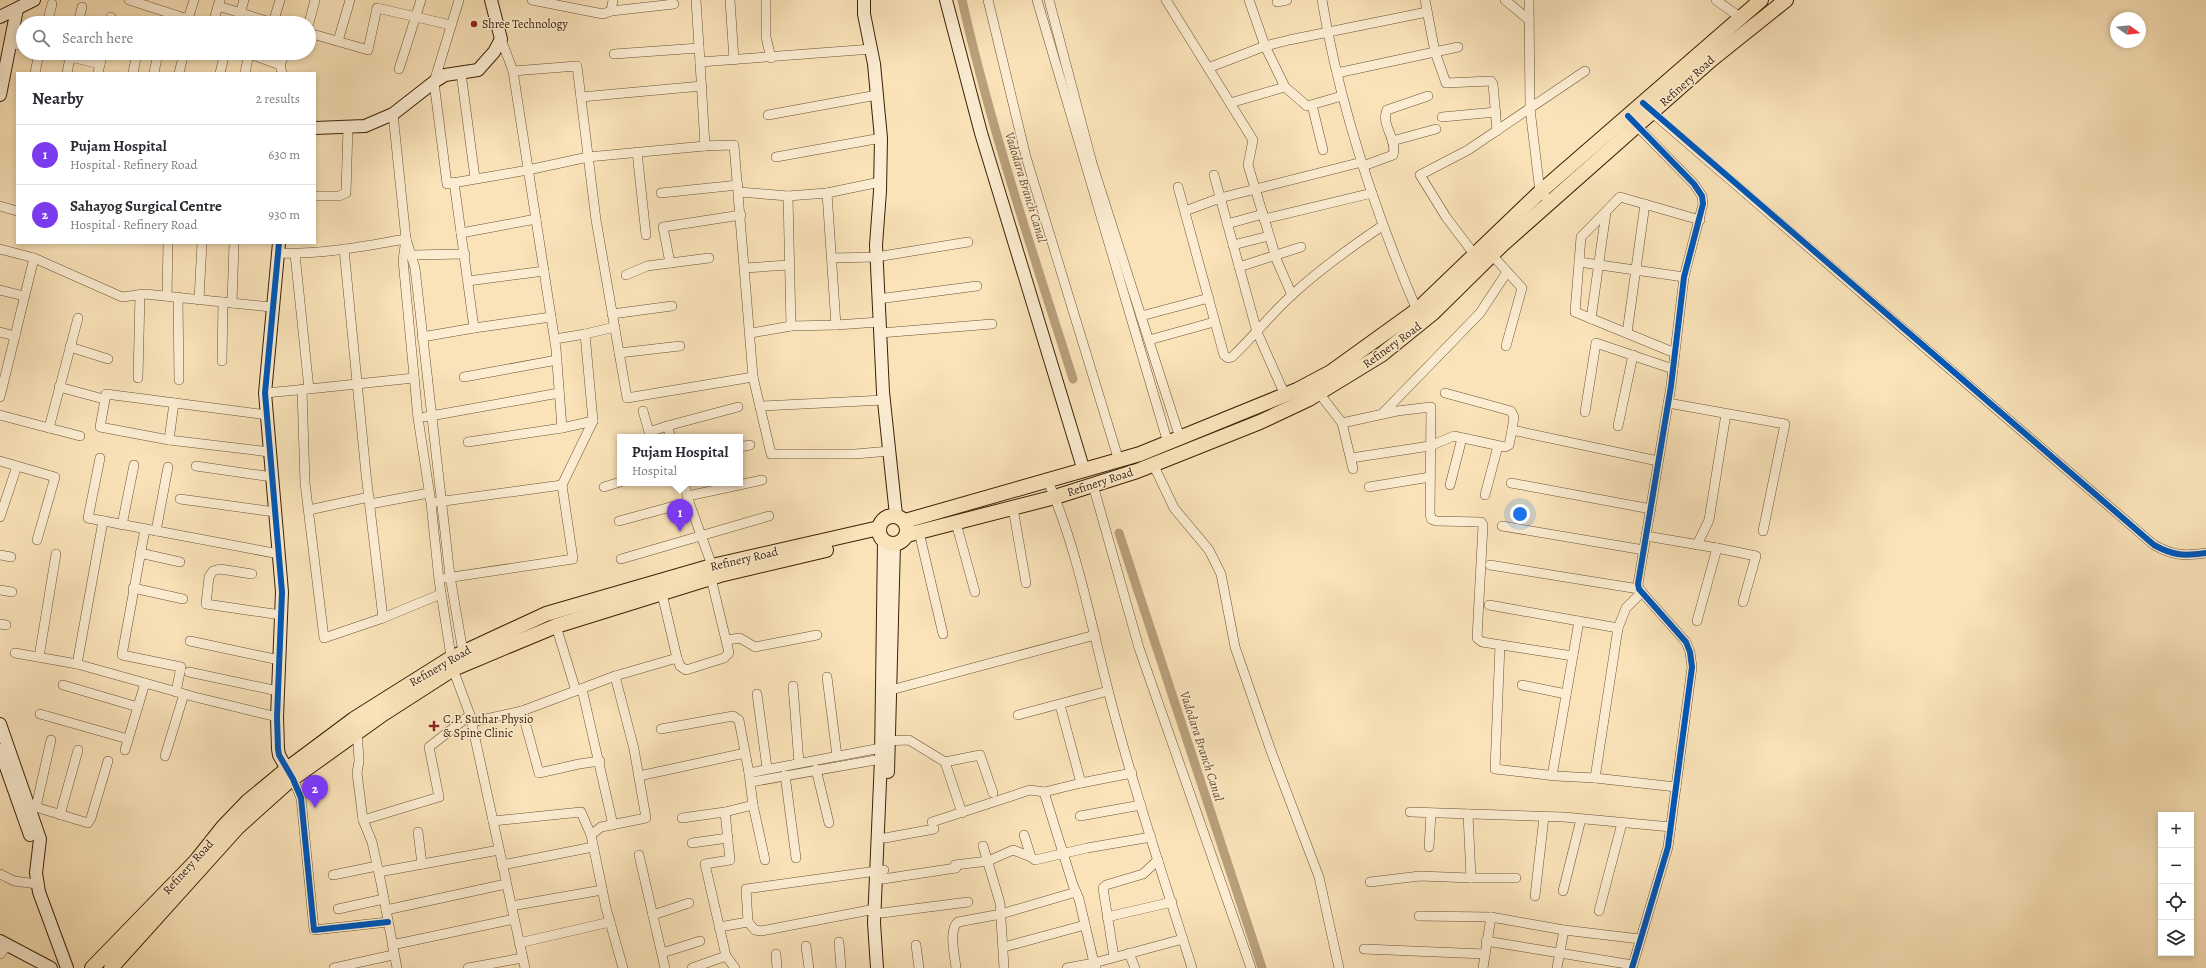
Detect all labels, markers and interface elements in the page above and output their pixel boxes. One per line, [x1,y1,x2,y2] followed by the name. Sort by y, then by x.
[2110,12,2146,48] north arrow
[16,16,316,60] search box
[482,16,568,32] place label: Shree Technology
[469,19,479,29] marker: Shree Technology
[30,27,52,49] icon: search
[62,28,133,48] text: Search here
[1656,52,1718,110] street label: Refinery Road
[32,87,83,110] text: Nearby
[256,90,300,107] text: 2 results
[1001,130,1051,245] water label: Vadodara Branch Canal
[70,136,167,156] text: Pujam Hospital
[43,146,47,163] text: 1
[268,146,300,163] text: 630 m
[70,156,198,173] text: Hospital · Refinery Road
[70,196,222,216] text: Sahayog Surgical Centre
[42,206,48,223] text: 2
[268,206,300,223] text: 930 m
[70,216,198,233] text: Hospital · Refinery Road
[1359,318,1425,372] street label: Refinery Road
[617,434,743,486] popup
[632,442,728,462] text: Pujam Hospital
[632,462,677,479] text: Hospital
[1065,464,1136,500] street label: Refinery Road
[667,499,693,532] pin: 1
[1510,504,1530,524] your location
[709,543,780,575] street label: Refinery Road
[406,642,474,690] street label: Refinery Road
[1176,689,1228,804] water label: Vadodara Branch Canal
[443,711,533,741] place label: C.P. Suthar Physio & Spine Clinic
[428,720,440,732] marker: C.P. Suthar Physio & Spine Clinic
[302,775,328,808] pin: 2
[2158,812,2194,956] map controls
[2158,812,2194,848] button: +
[159,836,217,898] street label: Refinery Road
[2158,848,2194,884] button: −
[2158,884,2194,920] button: locate
[2158,920,2194,956] button: layers

